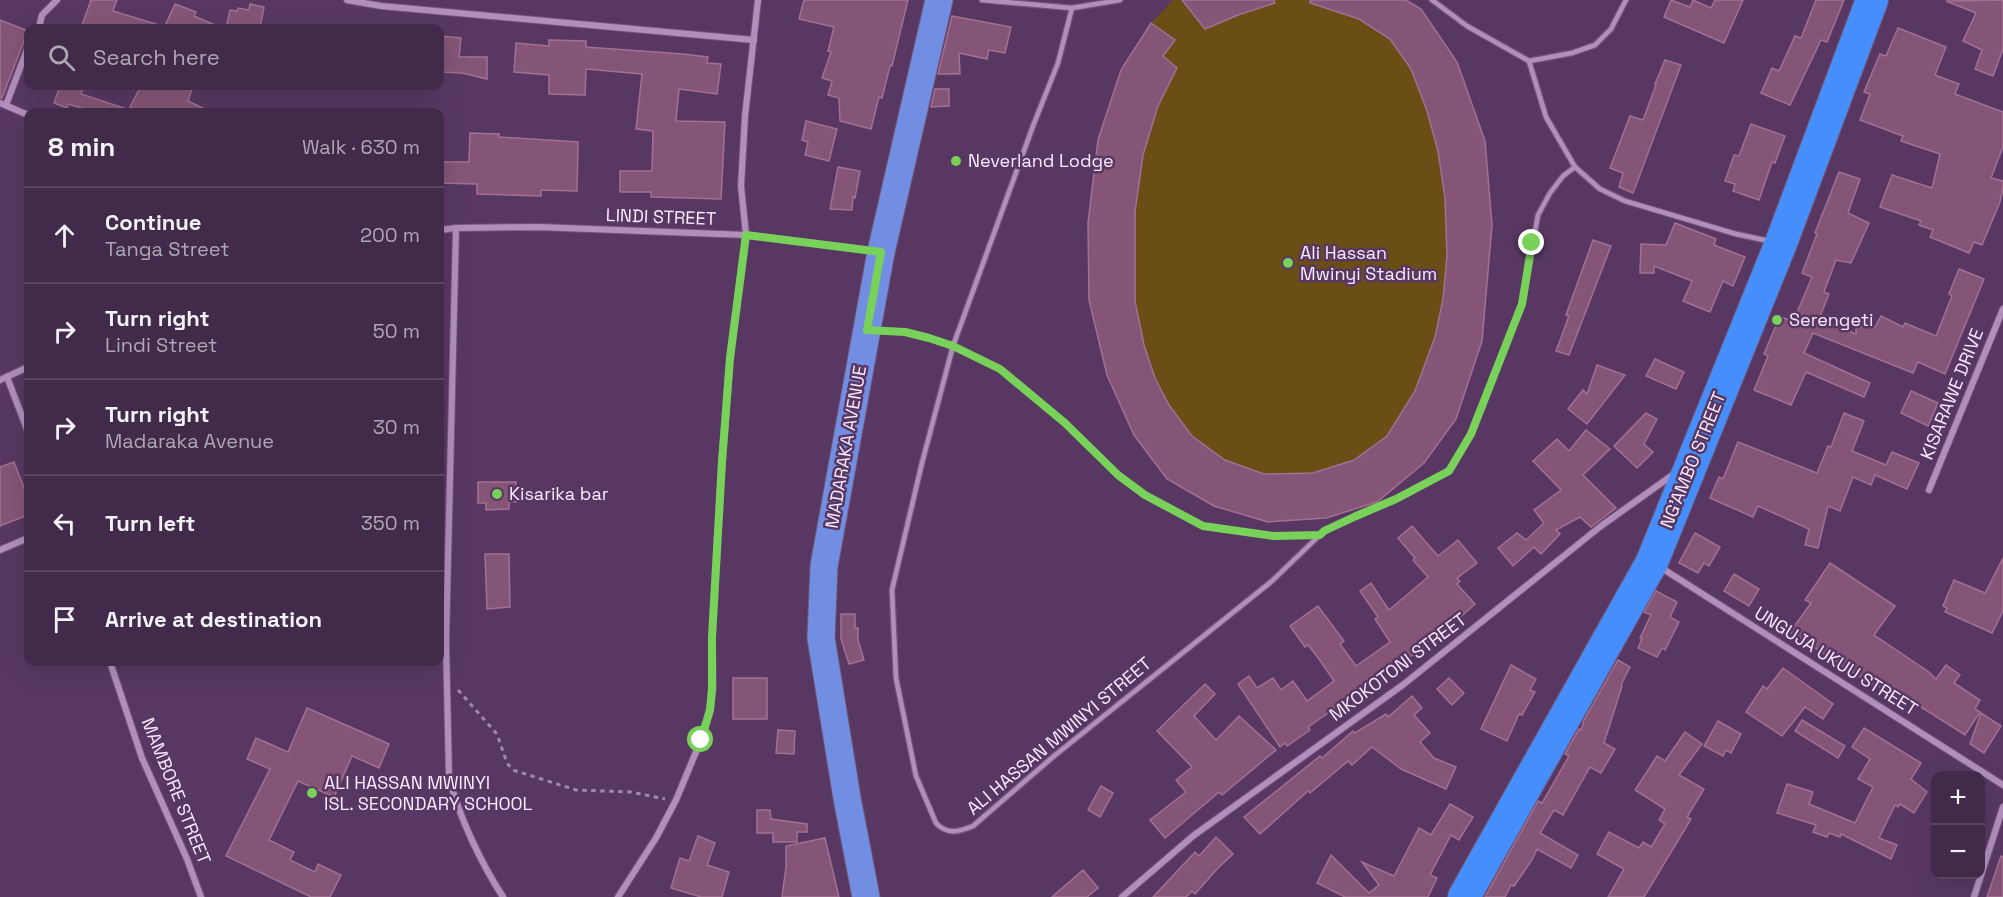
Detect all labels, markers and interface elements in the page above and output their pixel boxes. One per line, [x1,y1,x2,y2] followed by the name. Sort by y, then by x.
[24,24,444,90] search box
[45,41,78,74] icon: search
[93,43,220,71] text: Search here
[48,130,115,164] text: 8 min
[302,134,420,160] text: Walk · 630 m
[968,149,1114,172] place label: Neverland Lodge
[949,154,963,168] marker: Neverland Lodge
[605,203,717,230] street label: LINDI STREET
[105,208,201,236] text: Continue
[48,219,81,252] icon: ahead
[360,222,420,248] text: 200 m
[1518,229,1544,255] route end
[105,236,229,262] text: Tanga Street
[1300,241,1437,285] place label: Ali Hassan Mwinyi Stadium
[1281,256,1295,270] marker: Ali Hassan Mwinyi Stadium
[105,304,210,332] text: Turn right
[1789,308,1873,331] place label: Serengeti
[1770,313,1784,327] marker: Serengeti
[48,315,81,348] icon: right
[373,318,420,344] text: 50 m
[1915,325,1988,463] street label: KISARAWE DRIVE
[105,332,217,358] text: Lindi Street
[820,364,871,530] street label: MADARAKA AVENUE
[1655,388,1731,531] street label: NG’AMBO STREET
[105,400,210,428] text: Turn right
[48,411,81,444] icon: right
[373,414,420,440] text: 30 m
[105,428,274,454] text: Madaraka Avenue
[509,482,609,505] place label: Kisarika bar
[490,487,504,501] marker: Kisarika bar
[48,507,81,540] icon: left
[105,509,195,537] text: Turn left
[361,510,420,536] text: 350 m
[1750,601,1923,720] street label: UNGUJA UKUU STREET
[48,603,81,636] icon: arrive
[105,605,322,633] text: Arrive at destination
[1324,607,1471,726] street label: MKOKOTONI STREET
[962,651,1156,820] street label: ALI HASSAN MWINYI STREET
[137,714,216,868] street label: MAMBORE STREET
[687,726,713,752] route start
[324,771,533,815] place label: ALI HASSAN MWINYI ISL. SECONDARY SCHOOL
[1931,771,1985,879] map controls
[1931,771,1985,825] button: +
[305,786,319,800] marker: ALI HASSAN MWINYI ISL. SECONDARY SCHOOL
[1931,825,1985,879] button: −

